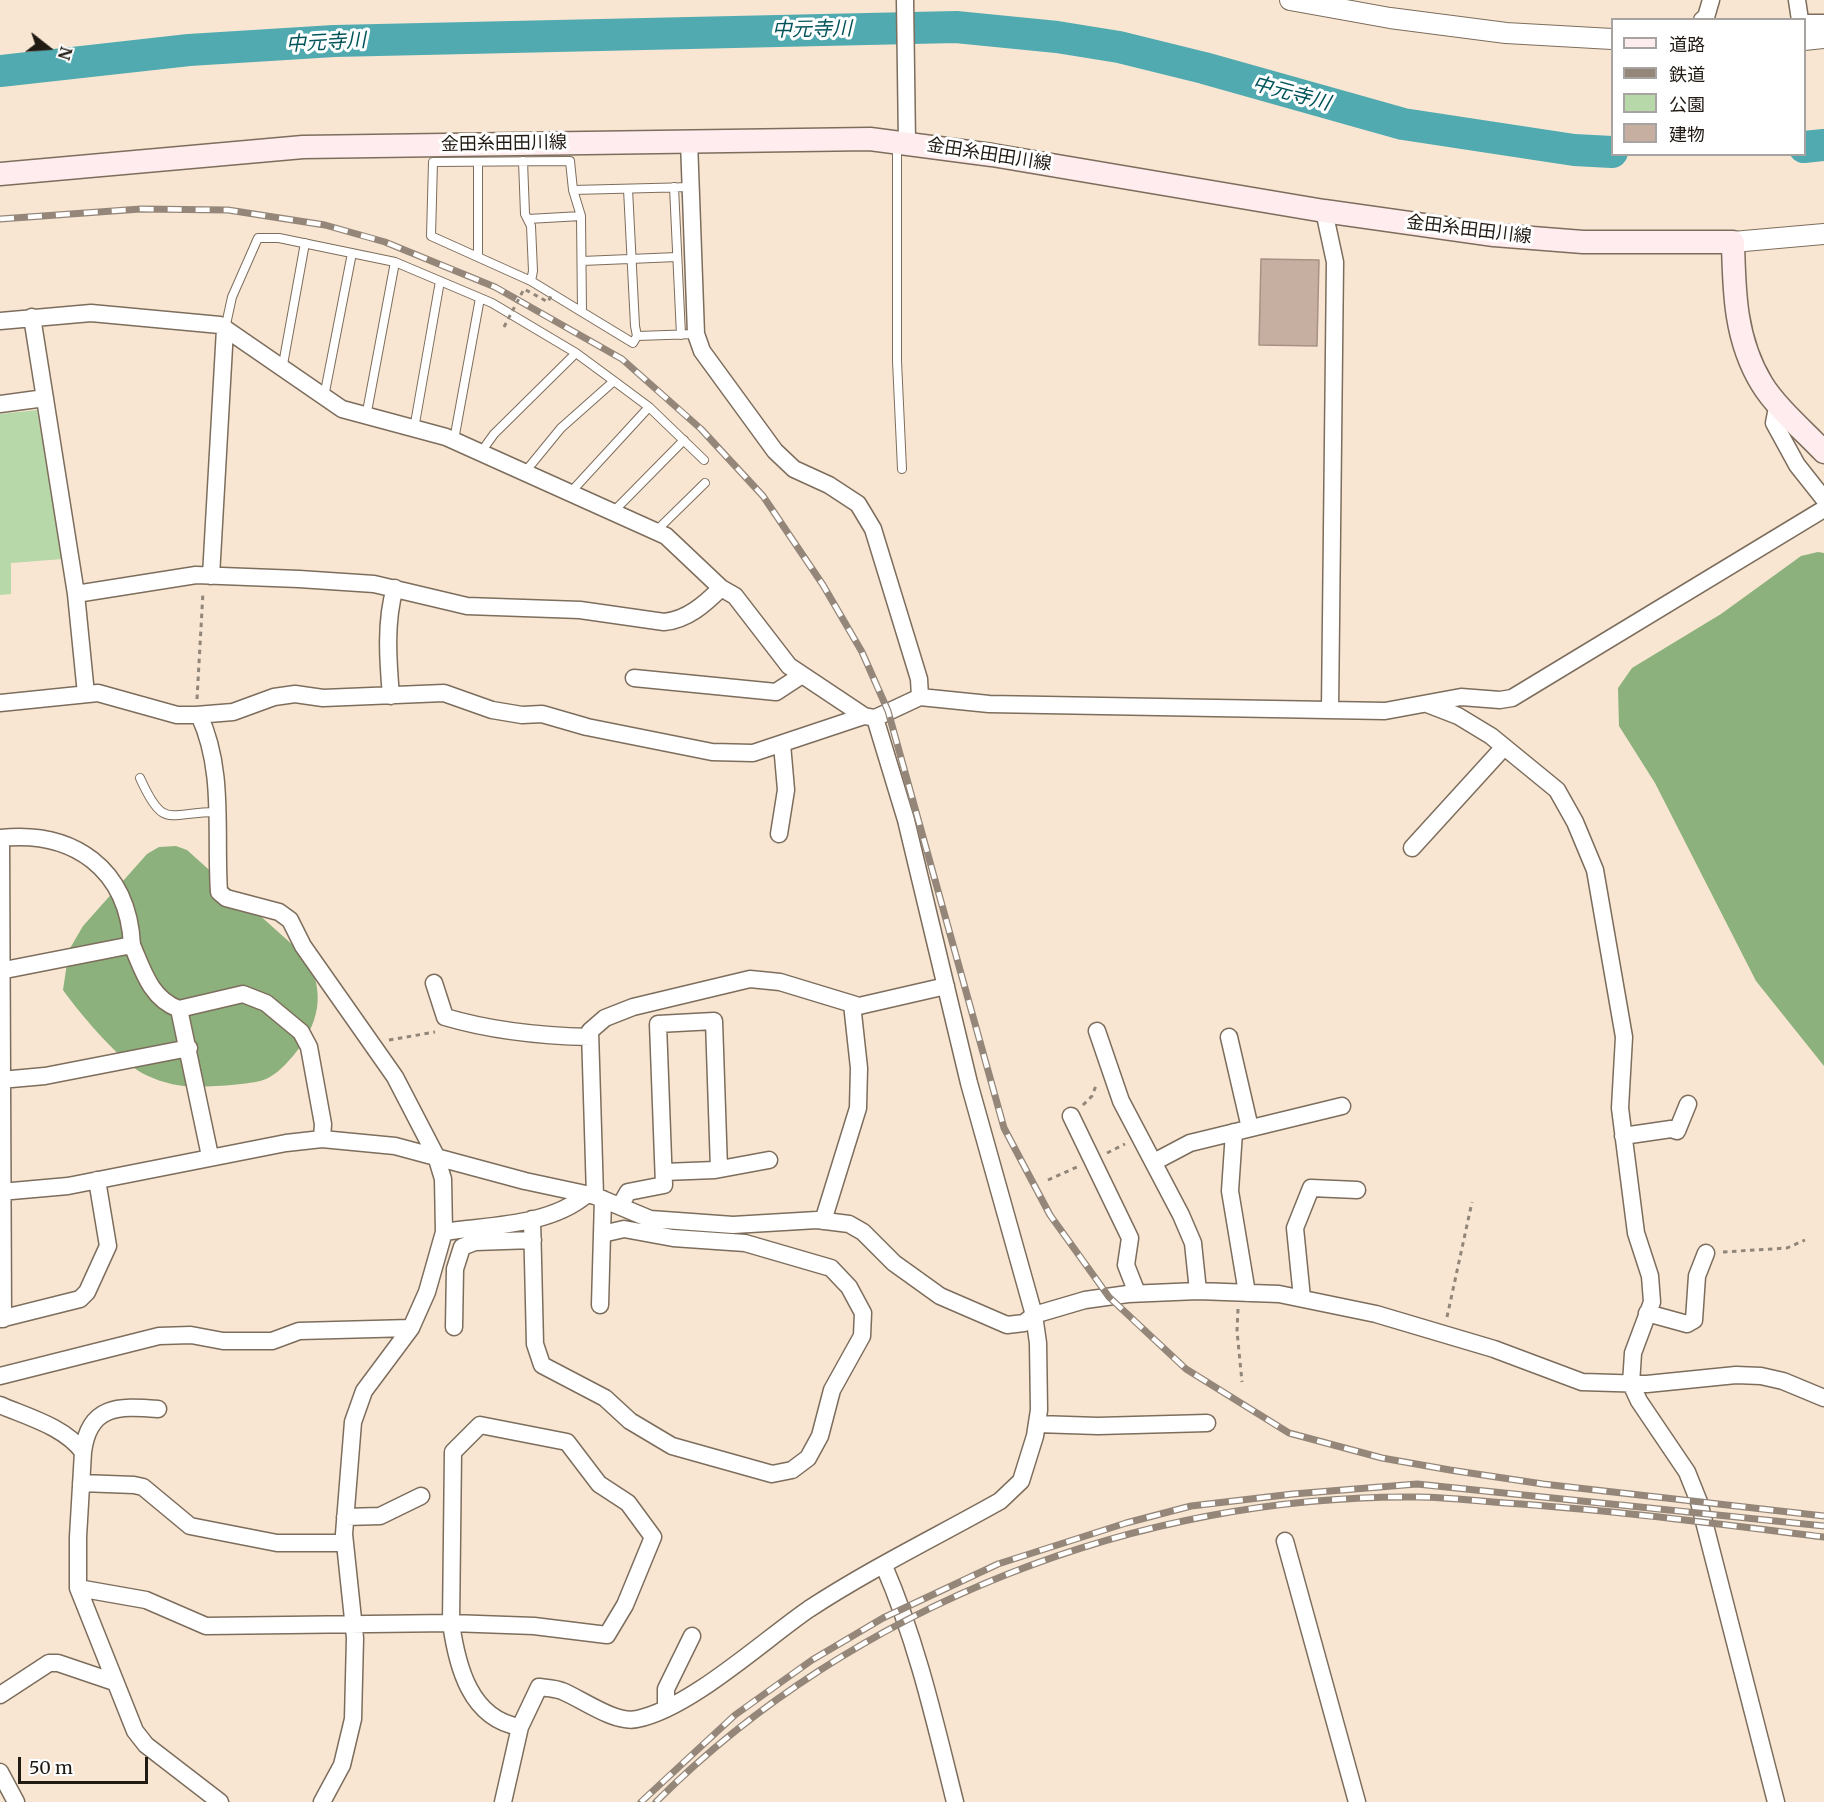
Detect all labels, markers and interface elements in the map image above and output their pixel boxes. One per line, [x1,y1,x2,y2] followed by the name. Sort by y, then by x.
[772,17,852,43] water label: 中元寺川
[18,18,78,78] north arrow
[1611,18,1806,156] legend
[285,29,367,57] water label: 中元寺川
[1669,33,1705,56] text: 道路
[54,44,77,62] text: N
[1669,63,1705,86] text: 鉄道
[1249,72,1333,116] water label: 中元寺川
[1669,93,1705,116] text: 公園
[1669,123,1705,146] text: 建物
[441,132,567,156] street label: 金田糸田田川線
[925,134,1053,176] street label: 金田糸田田川線
[1405,212,1533,248] street label: 金田糸田田川線
[21,1745,152,1783] scale bar
[29,1756,73,1779] text: 50 m

